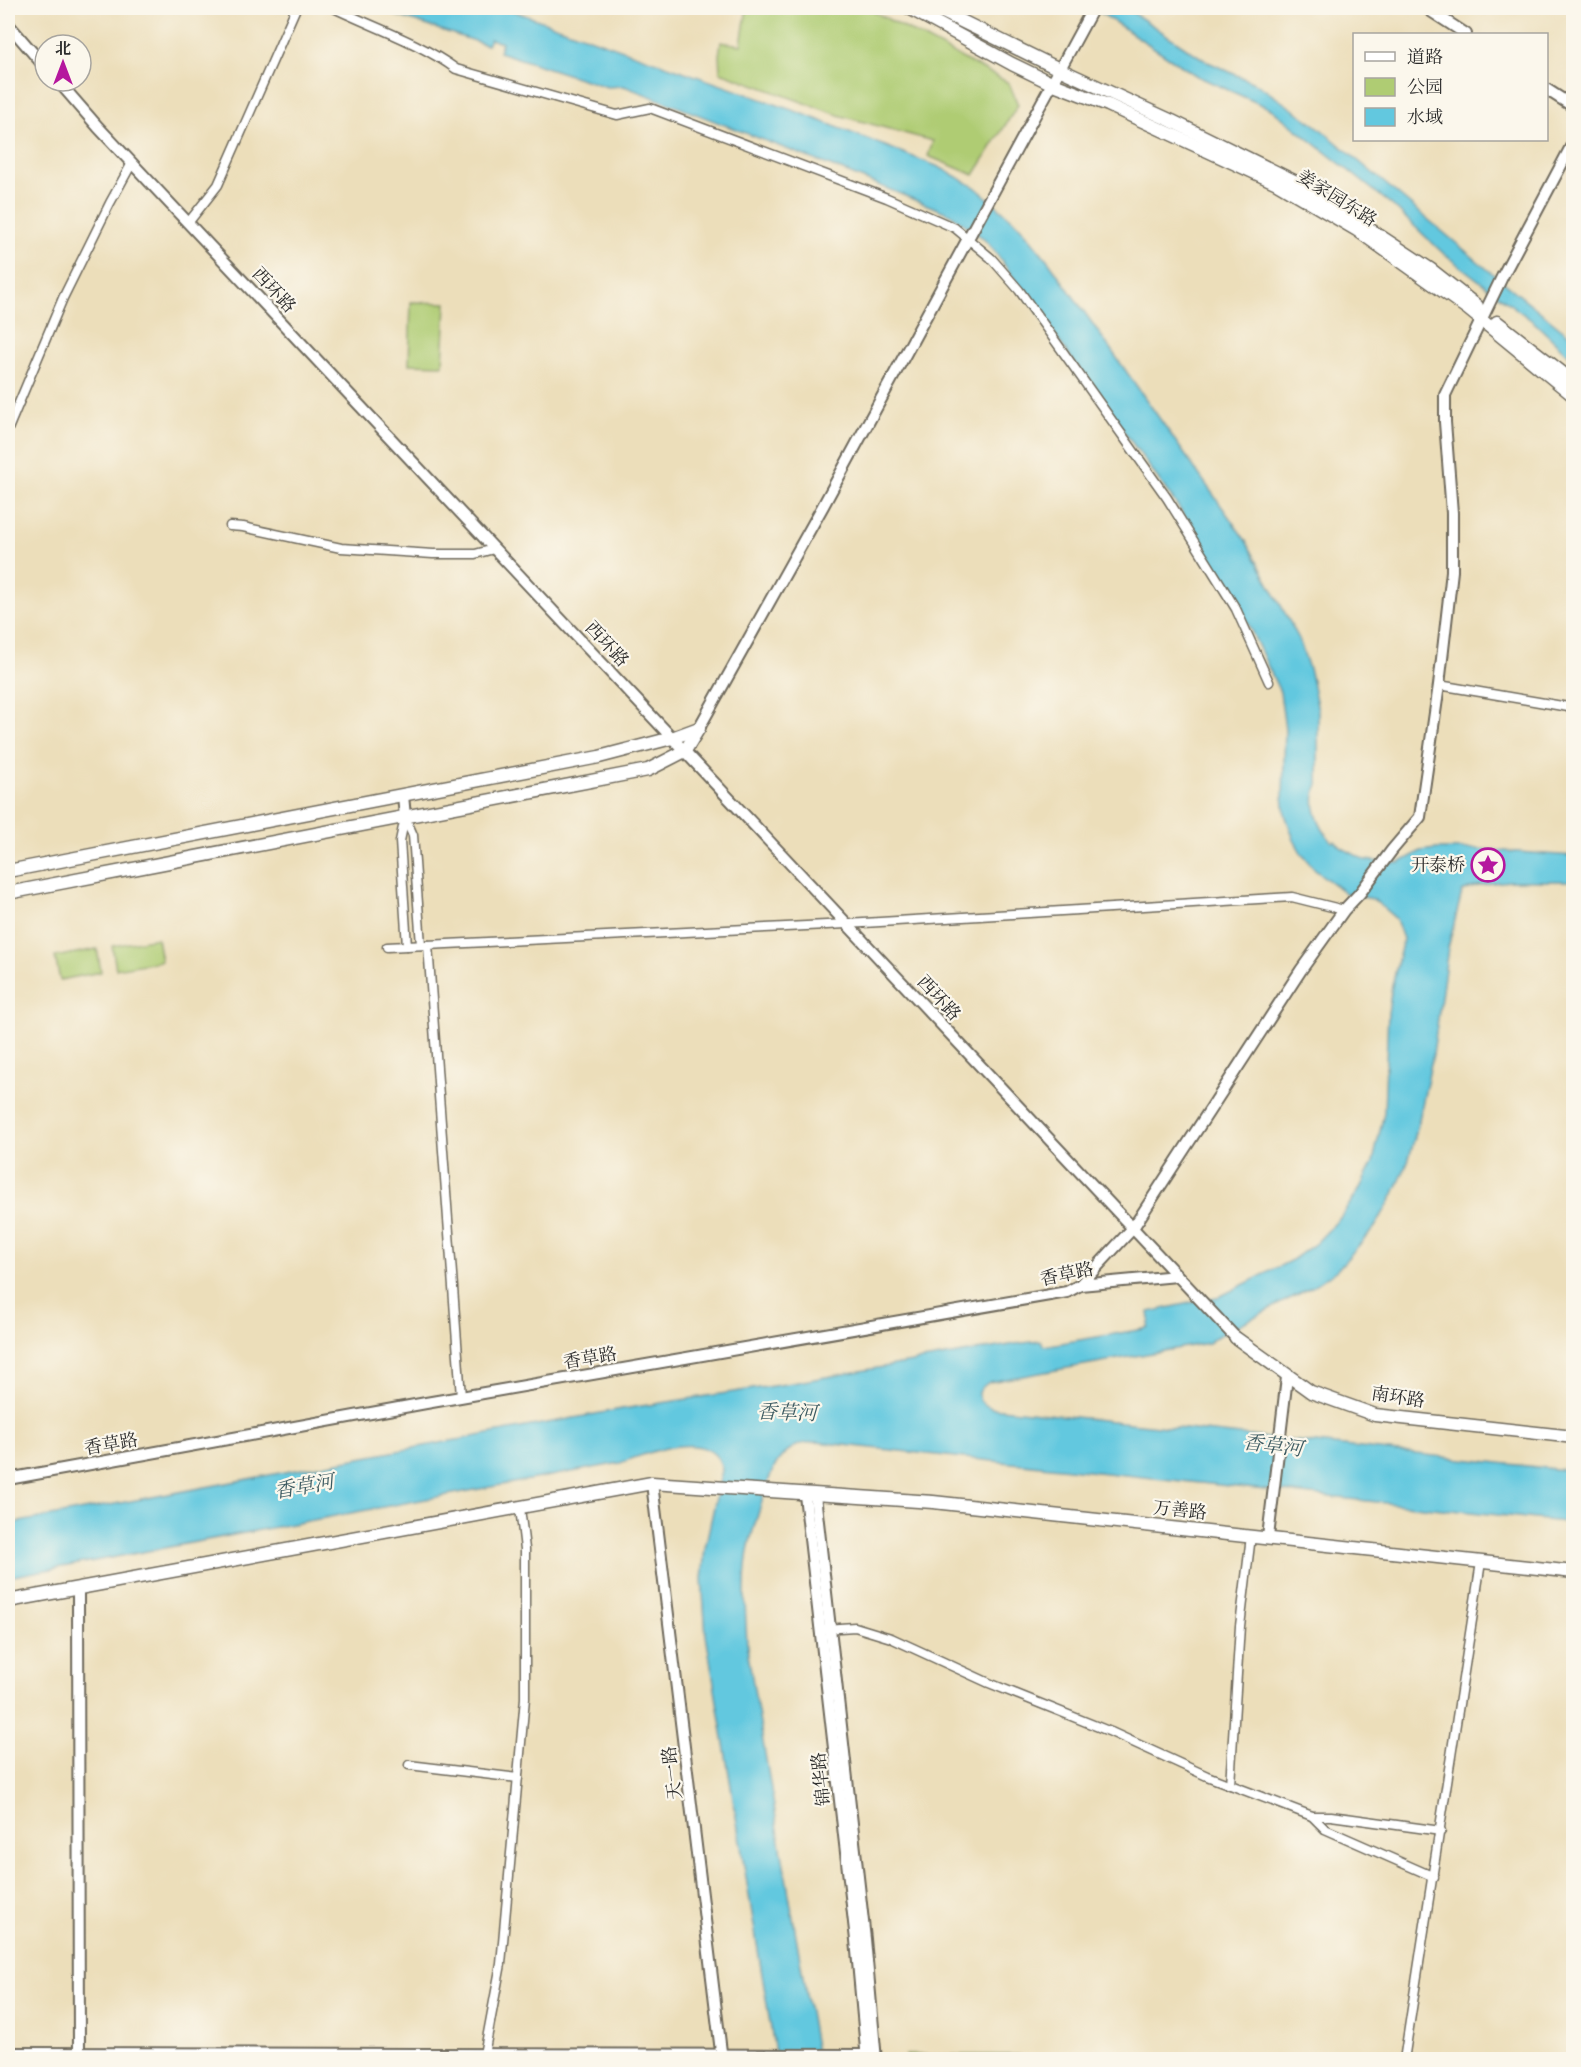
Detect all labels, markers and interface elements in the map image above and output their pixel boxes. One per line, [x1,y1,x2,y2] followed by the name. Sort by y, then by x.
[33,33,93,93] north arrow
[1353,33,1548,141] legend
[55,39,71,58] text: 北
[1407,46,1443,68] text: 道路
[1407,76,1443,98] text: 公园
[1407,106,1443,128] text: 水域
[1293,165,1381,231] street label: 姜家园东路
[248,263,300,317] street label: 西环路
[581,617,633,671] street label: 西环路
[1470,847,1506,883] place icon: 开泰桥
[1411,854,1465,876] place label: 开泰桥
[913,971,965,1025] street label: 西环路
[1038,1258,1096,1290] street label: 香草路
[562,1342,618,1374] street label: 香草路
[1370,1382,1426,1412] street label: 南环路
[757,1399,820,1425] water label: 香草河
[83,1428,139,1460] street label: 香草路
[1242,1429,1307,1461] water label: 香草河
[272,1468,339,1503] water label: 香草河
[1152,1496,1208,1524] street label: 万善路
[658,1745,686,1801] street label: 天一路
[807,1751,835,1807] street label: 锦华路

